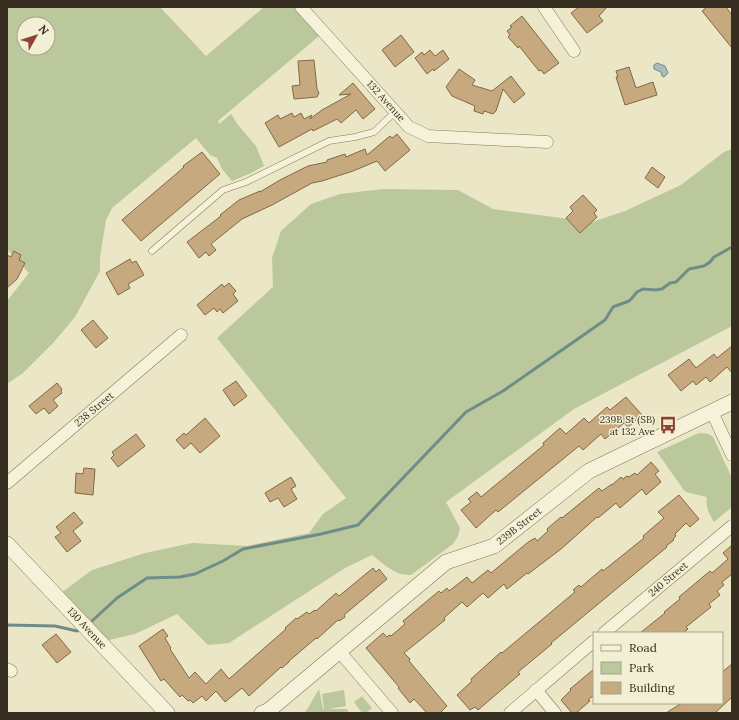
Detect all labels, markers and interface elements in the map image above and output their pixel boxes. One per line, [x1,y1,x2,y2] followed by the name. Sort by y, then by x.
[16,16,56,56] north arrow
[36,22,52,38] text: N
[364,78,408,125] street label: 132 Avenue
[72,389,116,429] street label: 238 Street
[600,413,656,438] place label: 239B St (SB) at 132 Ave
[658,415,678,435] bus stop icon: 239B St (SB) at 132 Ave
[494,504,544,548] street label: 239B Street
[646,559,691,599] street label: 240 Street
[65,605,110,652] street label: 130 Avenue
[593,632,723,704] legend
[629,640,657,655] text: Road
[629,660,655,675] text: Park
[629,680,675,695] text: Building

